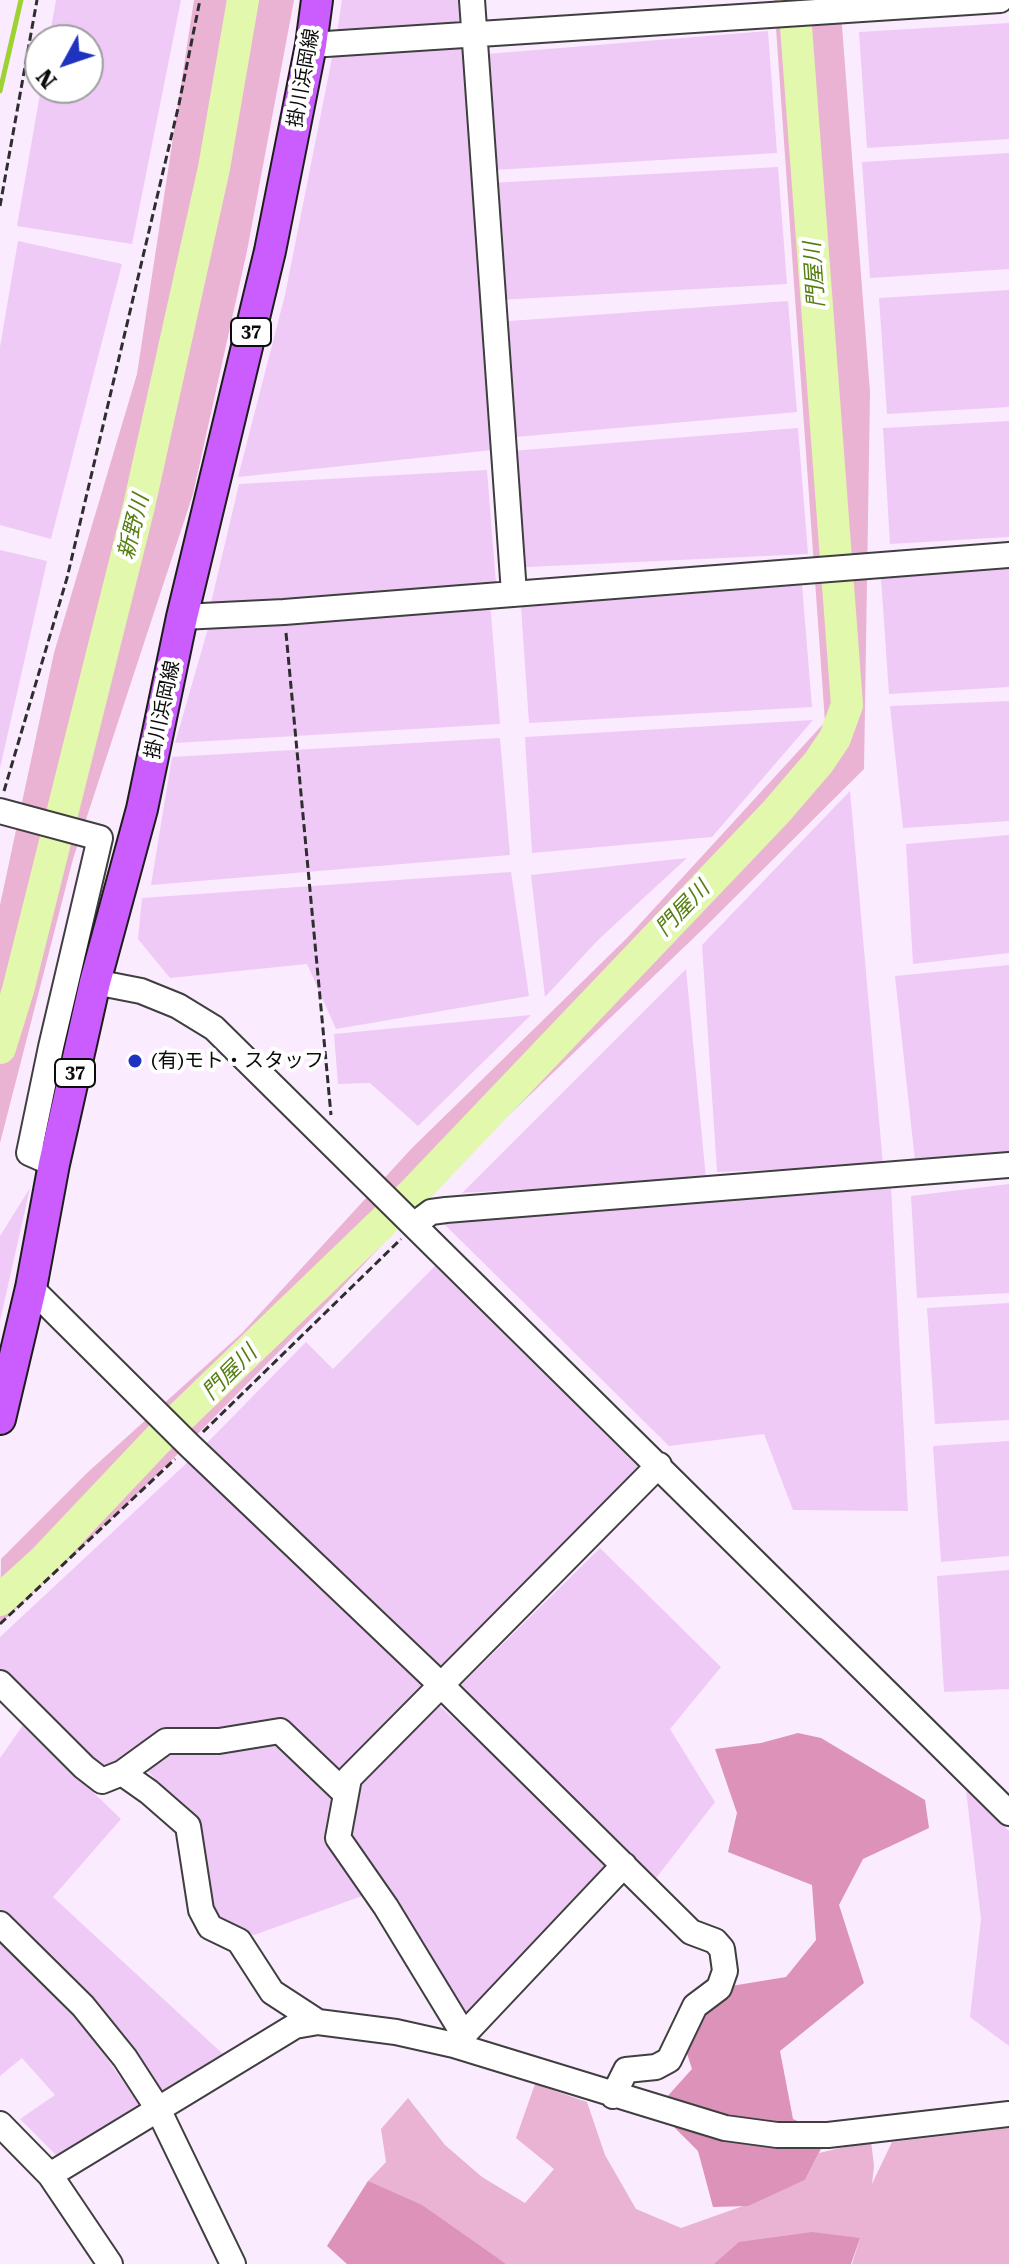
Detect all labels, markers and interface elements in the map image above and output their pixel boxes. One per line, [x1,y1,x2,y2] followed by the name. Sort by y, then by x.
[24,24,104,104] north arrow
[283,27,325,129] street label: 掛川浜岡線
[32,64,62,93] text: N
[800,241,830,309] water label: 門屋川
[231,318,271,346] road number: 37
[113,492,155,562] water label: 新野川
[141,659,185,761] street label: 掛川浜岡線
[651,876,715,942] water label: 門屋川
[151,1049,324,1073] place label: (有)モト・スタッフ
[126,1052,144,1070] marker: (有)モト・スタッフ
[55,1059,95,1087] road number: 37
[197,1340,263,1406] water label: 門屋川

